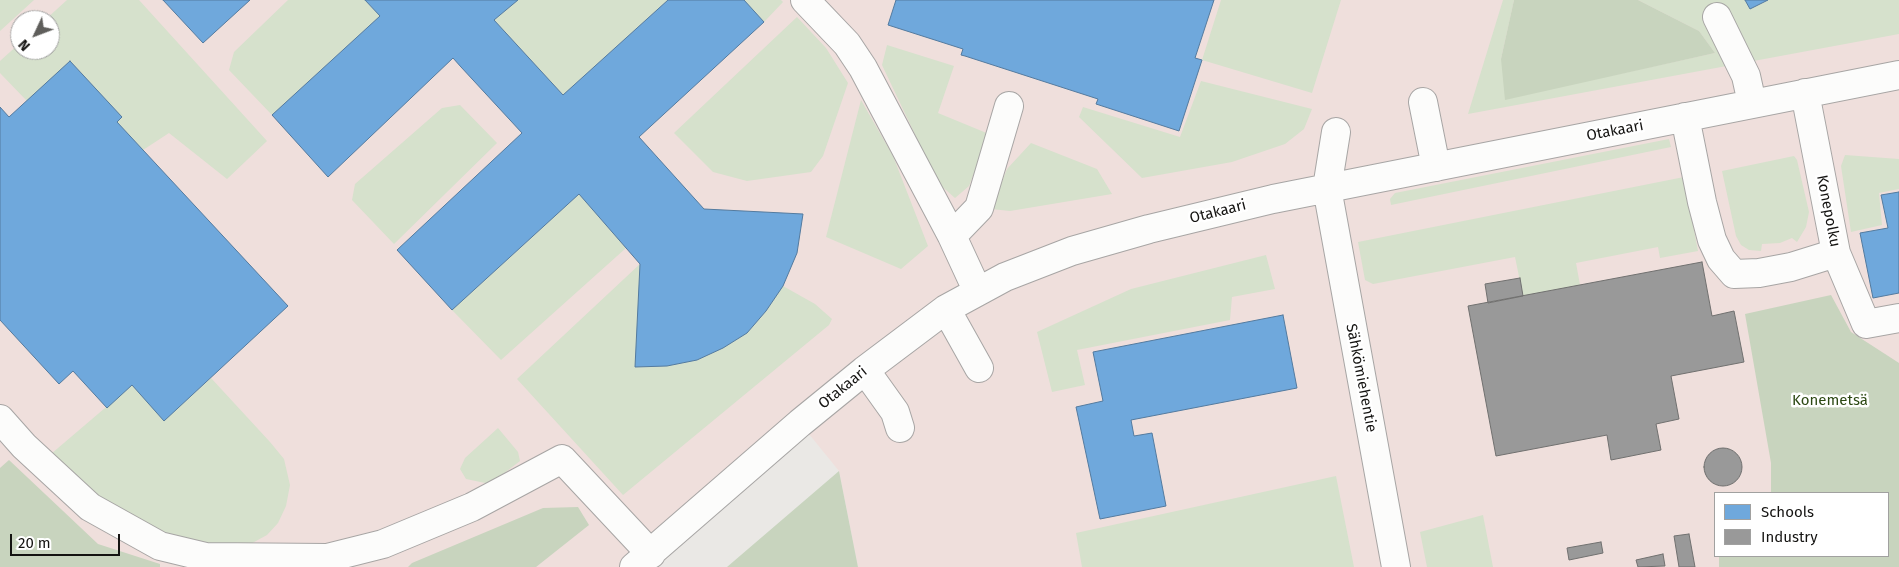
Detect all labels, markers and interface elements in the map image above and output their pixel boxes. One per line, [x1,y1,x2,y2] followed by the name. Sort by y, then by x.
[10,10,60,60] north arrow
[15,36,34,54] text: N
[1585,117,1645,145] street label: Otakaari
[1812,174,1844,248] street label: Konepolku
[1188,196,1248,228] street label: Otakaari
[1342,322,1380,434] street label: Sähkömiehentie
[815,363,871,413] street label: Otakaari
[1792,392,1868,410] park label: Konemetsä
[1714,492,1889,557] legend
[1761,503,1814,521] text: Schools
[12,524,122,556] scale bar
[1761,528,1818,546] text: Industry
[18,534,51,552] text: 20 m

